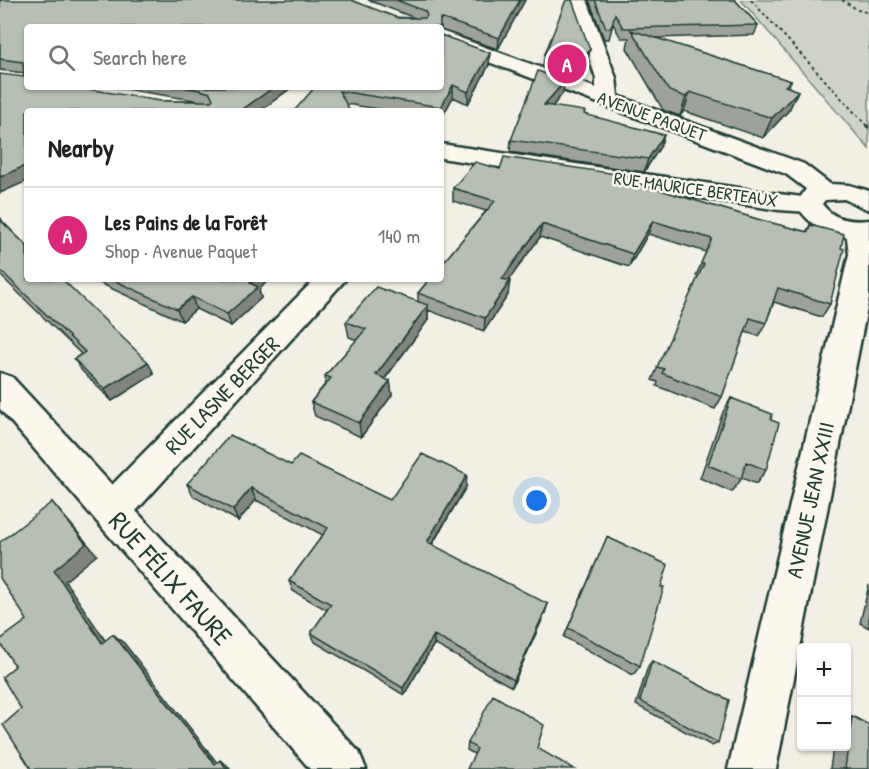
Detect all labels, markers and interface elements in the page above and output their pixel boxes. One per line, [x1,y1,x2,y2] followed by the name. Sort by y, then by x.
[24,24,444,90] search box
[45,41,78,74] icon: search
[93,42,187,72] text: Search here
[548,42,586,86] pin: A
[594,85,710,147] street label: AVENUE PAQUET
[48,130,114,165] text: Nearby
[613,165,780,213] street label: RUE MAURICE BERTEAUX
[105,207,267,237] text: Les Pains de la Forêt
[63,222,72,249] text: A
[378,222,420,249] text: 140 m
[105,237,257,264] text: Shop · Avenue Paquet
[158,329,286,461] street label: RUE LASNE BERGER
[779,419,841,581] street label: AVENUE JEAN XXIII
[522,486,551,515] your location
[101,503,241,653] street label: RUE FÉLIX FAURE
[797,643,851,751] map controls
[797,643,851,697] button: +
[797,697,851,751] button: −

